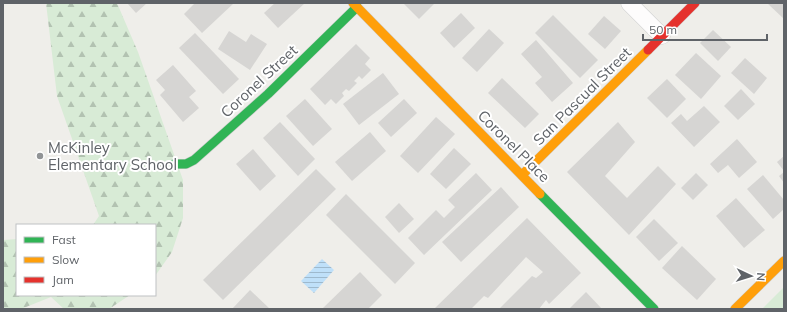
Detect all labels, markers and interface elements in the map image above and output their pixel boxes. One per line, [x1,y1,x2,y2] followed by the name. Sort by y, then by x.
[643,16,767,42] scale bar
[649,22,677,37] text: 50 m
[217,41,301,121] street label: Coronel Street
[529,43,635,149] street label: San Pascual Street
[474,106,554,186] street label: Coronel Place
[48,138,177,174] place label: McKinley Elementary School
[35,151,45,161] marker: McKinley Elementary School
[16,224,156,296] legend
[52,232,76,247] text: Fast
[52,252,80,267] text: Slow
[731,256,771,296] north arrow
[52,272,74,287] text: Jam
[754,272,768,281] text: N

